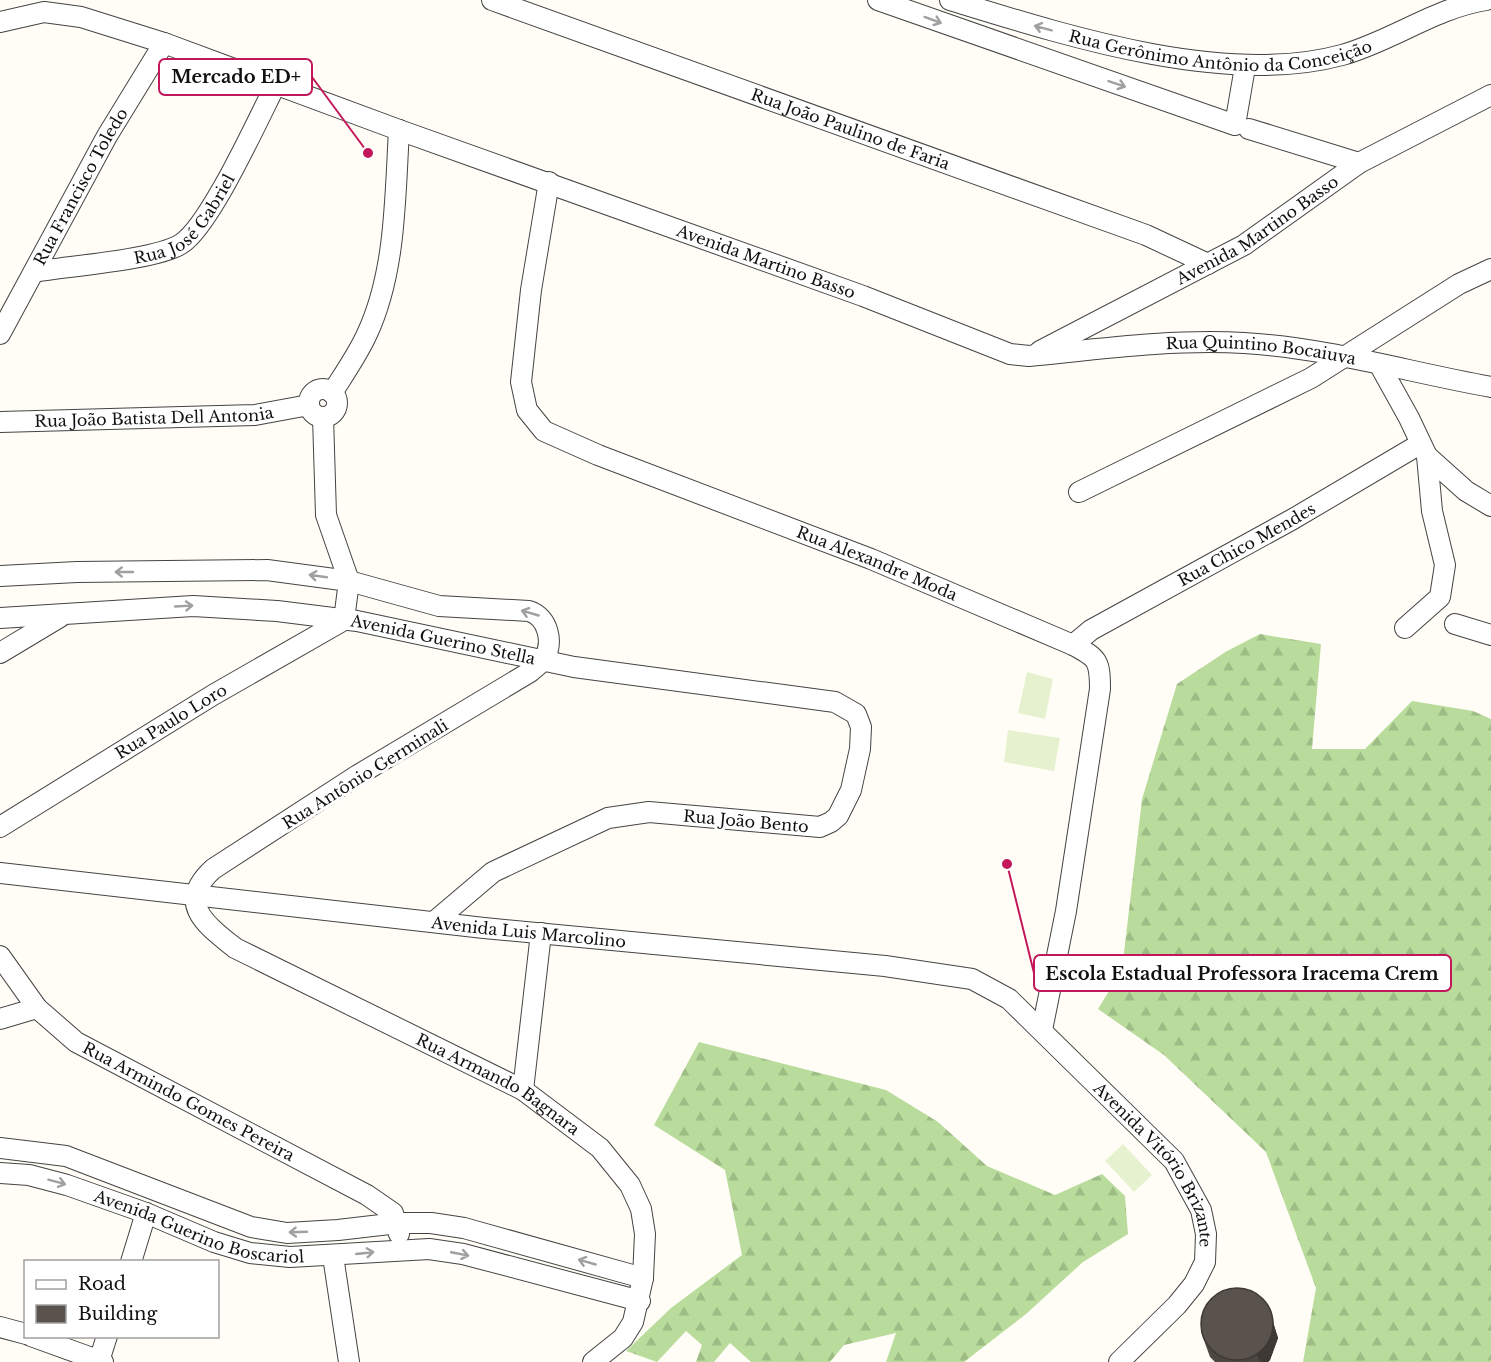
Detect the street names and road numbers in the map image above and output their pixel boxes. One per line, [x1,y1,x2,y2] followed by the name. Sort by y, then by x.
[1067,25,1375,75] street label: Rua Gerônimo Antônio da Conceição
[748,84,953,174] street label: Rua João Paulino de Faria
[29,104,132,269] street label: Rua Francisco Toledo
[132,170,239,268] street label: Rua José Gabriel
[1172,171,1342,289] street label: Avenida Martino Basso
[673,220,858,303] street label: Avenida Martino Basso
[1165,332,1358,369] street label: Rua Quintino Bocaiuva
[34,402,275,431] street label: Rua João Batista Dell Antonia
[1174,498,1319,590] street label: Rua Chico Mendes
[794,522,960,605] street label: Rua Alexandre Moda
[348,610,537,669] street label: Avenida Guerino Stella
[111,679,230,763] street label: Rua Paulo Loro
[279,715,452,833] street label: Rua Antônio Germinali
[682,806,810,836] street label: Rua João Bento
[429,912,627,951] street label: Avenida Luis Marcolino
[413,1029,584,1139] street label: Rua Armando Bagnara
[80,1037,298,1165] street label: Rua Armindo Gomes Pereira
[1089,1077,1216,1248] street label: Avenida Vitório Brizante
[91,1185,305,1267] street label: Avenida Guerino Boscariol

